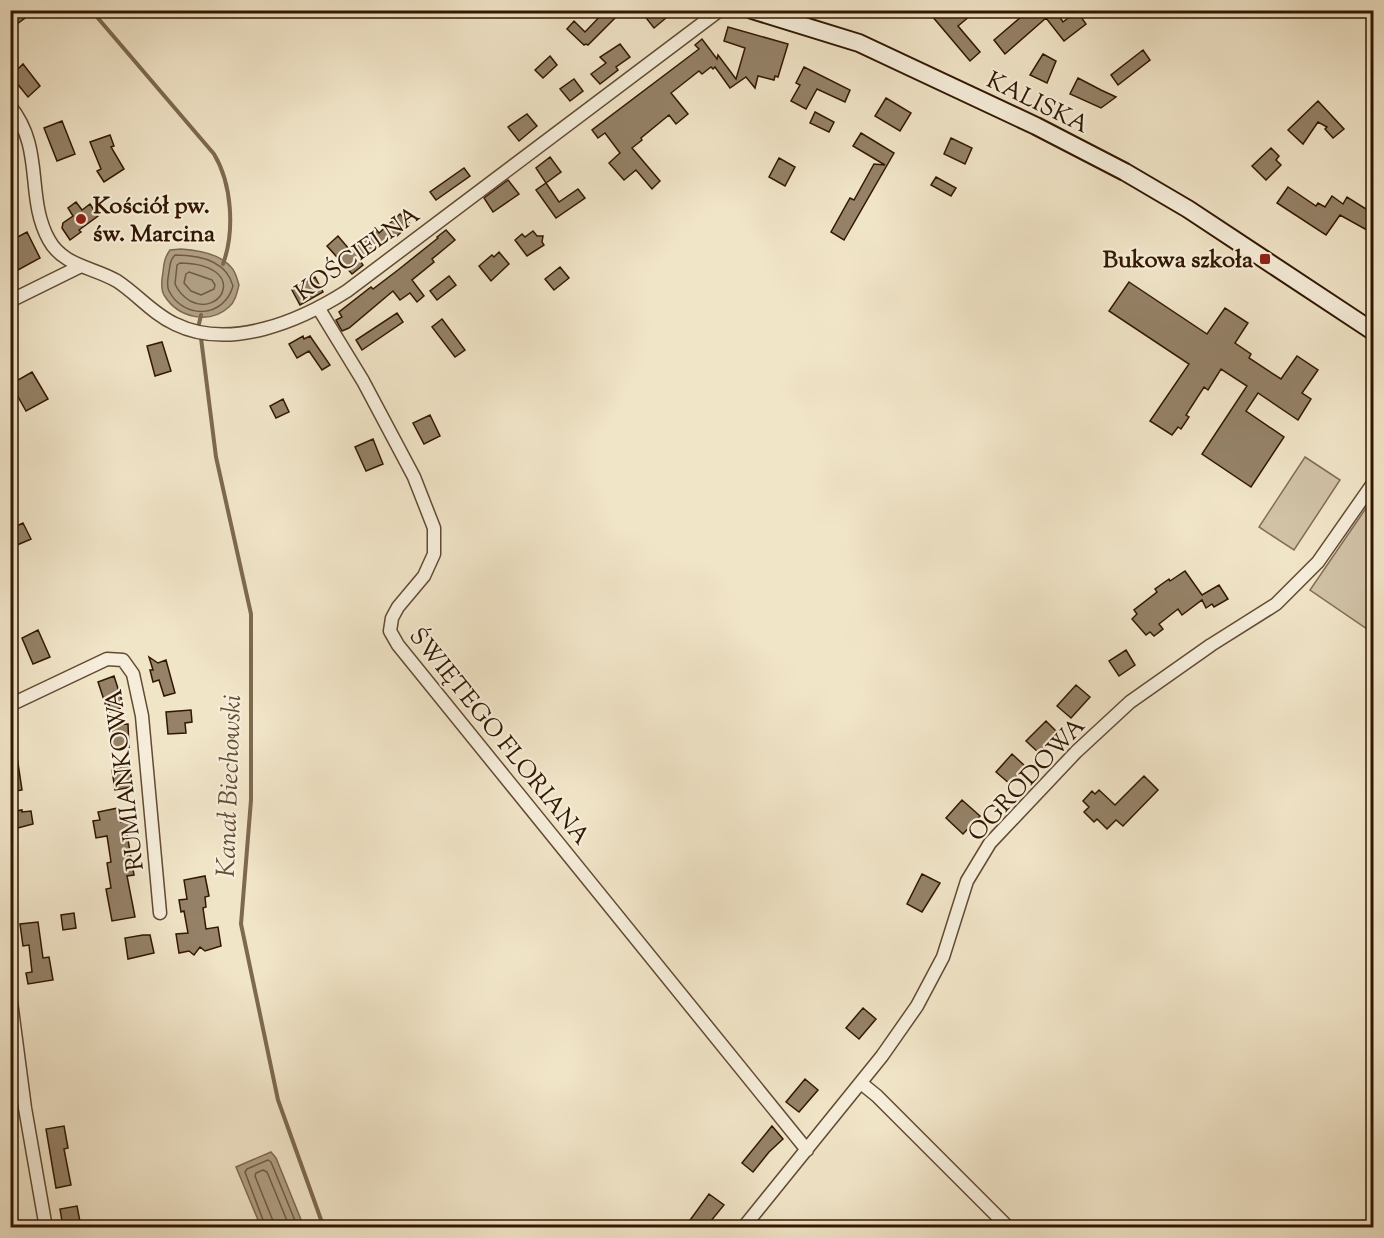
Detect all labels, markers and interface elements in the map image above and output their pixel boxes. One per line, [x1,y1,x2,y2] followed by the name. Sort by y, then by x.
[980,64,1095,143] street label: KALISKA
[93,190,216,252] place label: Kościół pw. św. Marcina
[289,199,428,310] street label: KOŚCIELNA
[74,212,88,226] marker: Kościół pw. św. Marcina
[1103,244,1254,278] place label: Bukowa szkoła
[1258,252,1272,266] marker: Bukowa szkoła
[400,621,597,854] street label: ŚWIĘTEGO FLORIANA
[98,686,154,873] street label: RUMIANKOWA
[209,694,252,878] water label: Kanał Biechowski
[961,710,1094,850] street label: OGRODOWA

